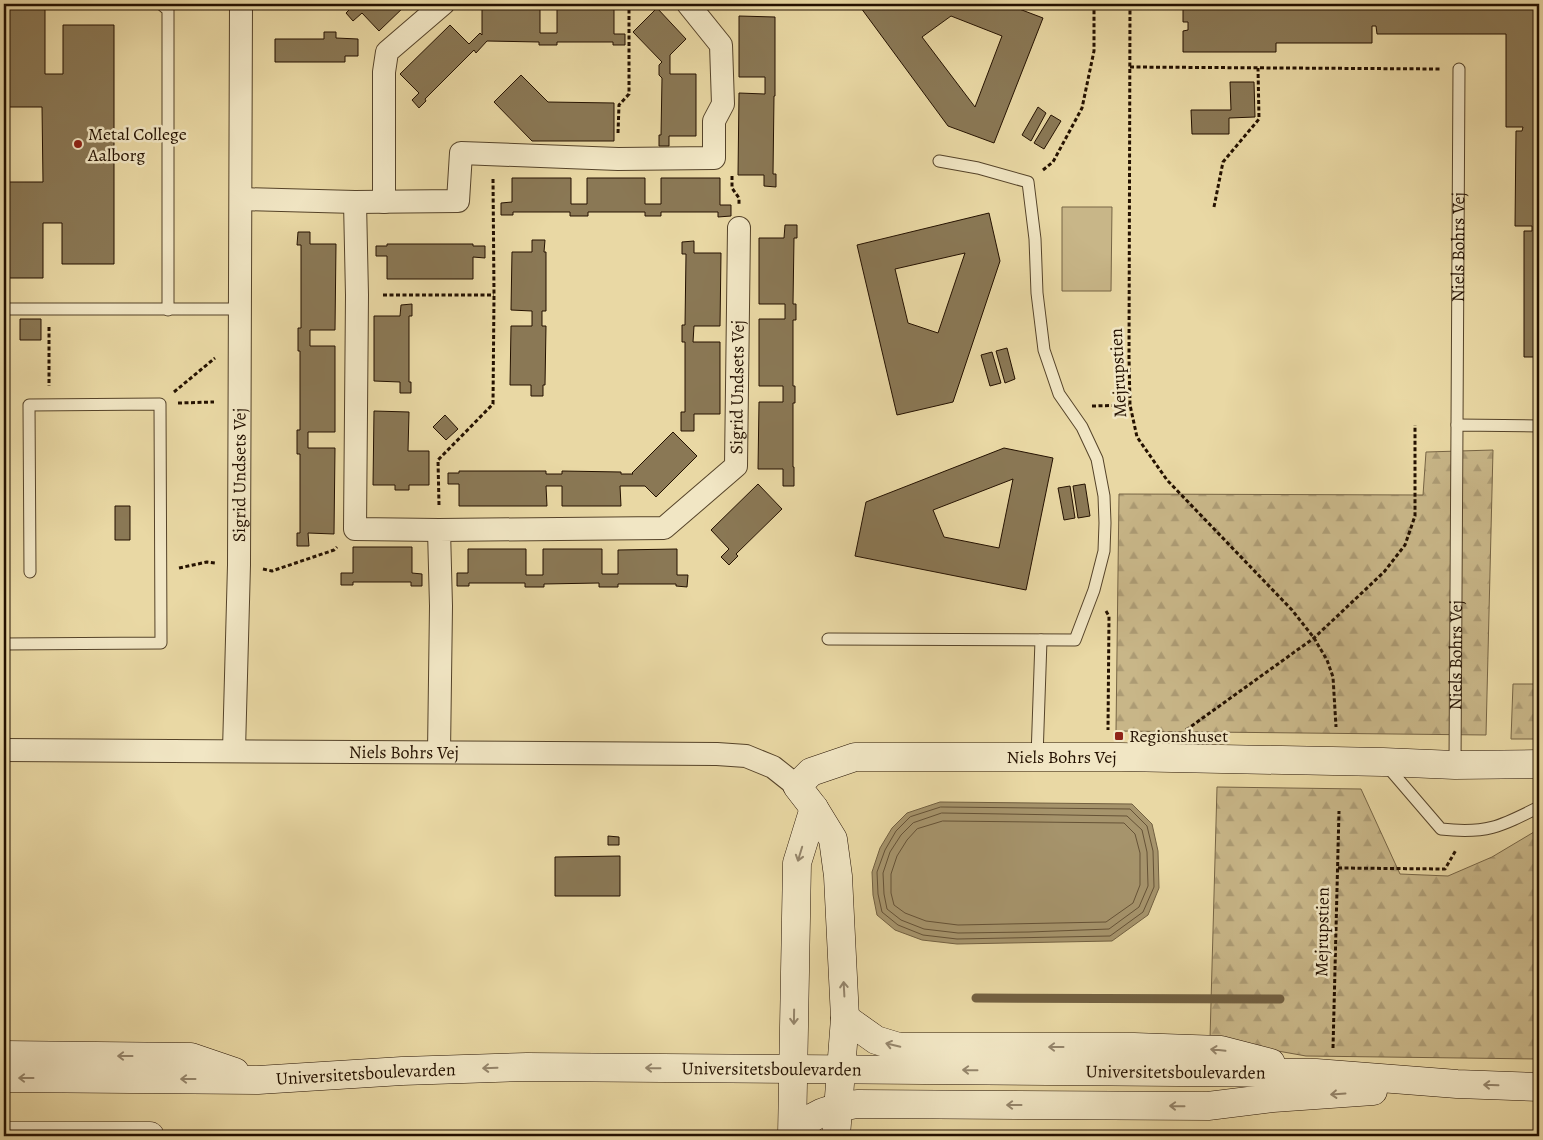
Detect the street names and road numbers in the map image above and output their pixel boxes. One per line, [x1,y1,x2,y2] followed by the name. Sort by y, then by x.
[1446,192,1470,302] street label: Niels Bohrs Vej
[724,320,750,454] street label: Sigrid Undsets Vej
[1104,327,1132,418] street label: Mejrupstien
[227,408,252,542] street label: Sigrid Undsets Vej
[1443,600,1468,710] street label: Niels Bohrs Vej
[349,740,459,765] street label: Niels Bohrs Vej
[1007,745,1117,769] street label: Niels Bohrs Vej
[1309,887,1335,977] street label: Mejrupstien
[682,1056,862,1082] street label: Universitetsboulevarden
[275,1057,456,1091] street label: Universitetsboulevarden
[1086,1059,1266,1085] street label: Universitetsboulevarden

